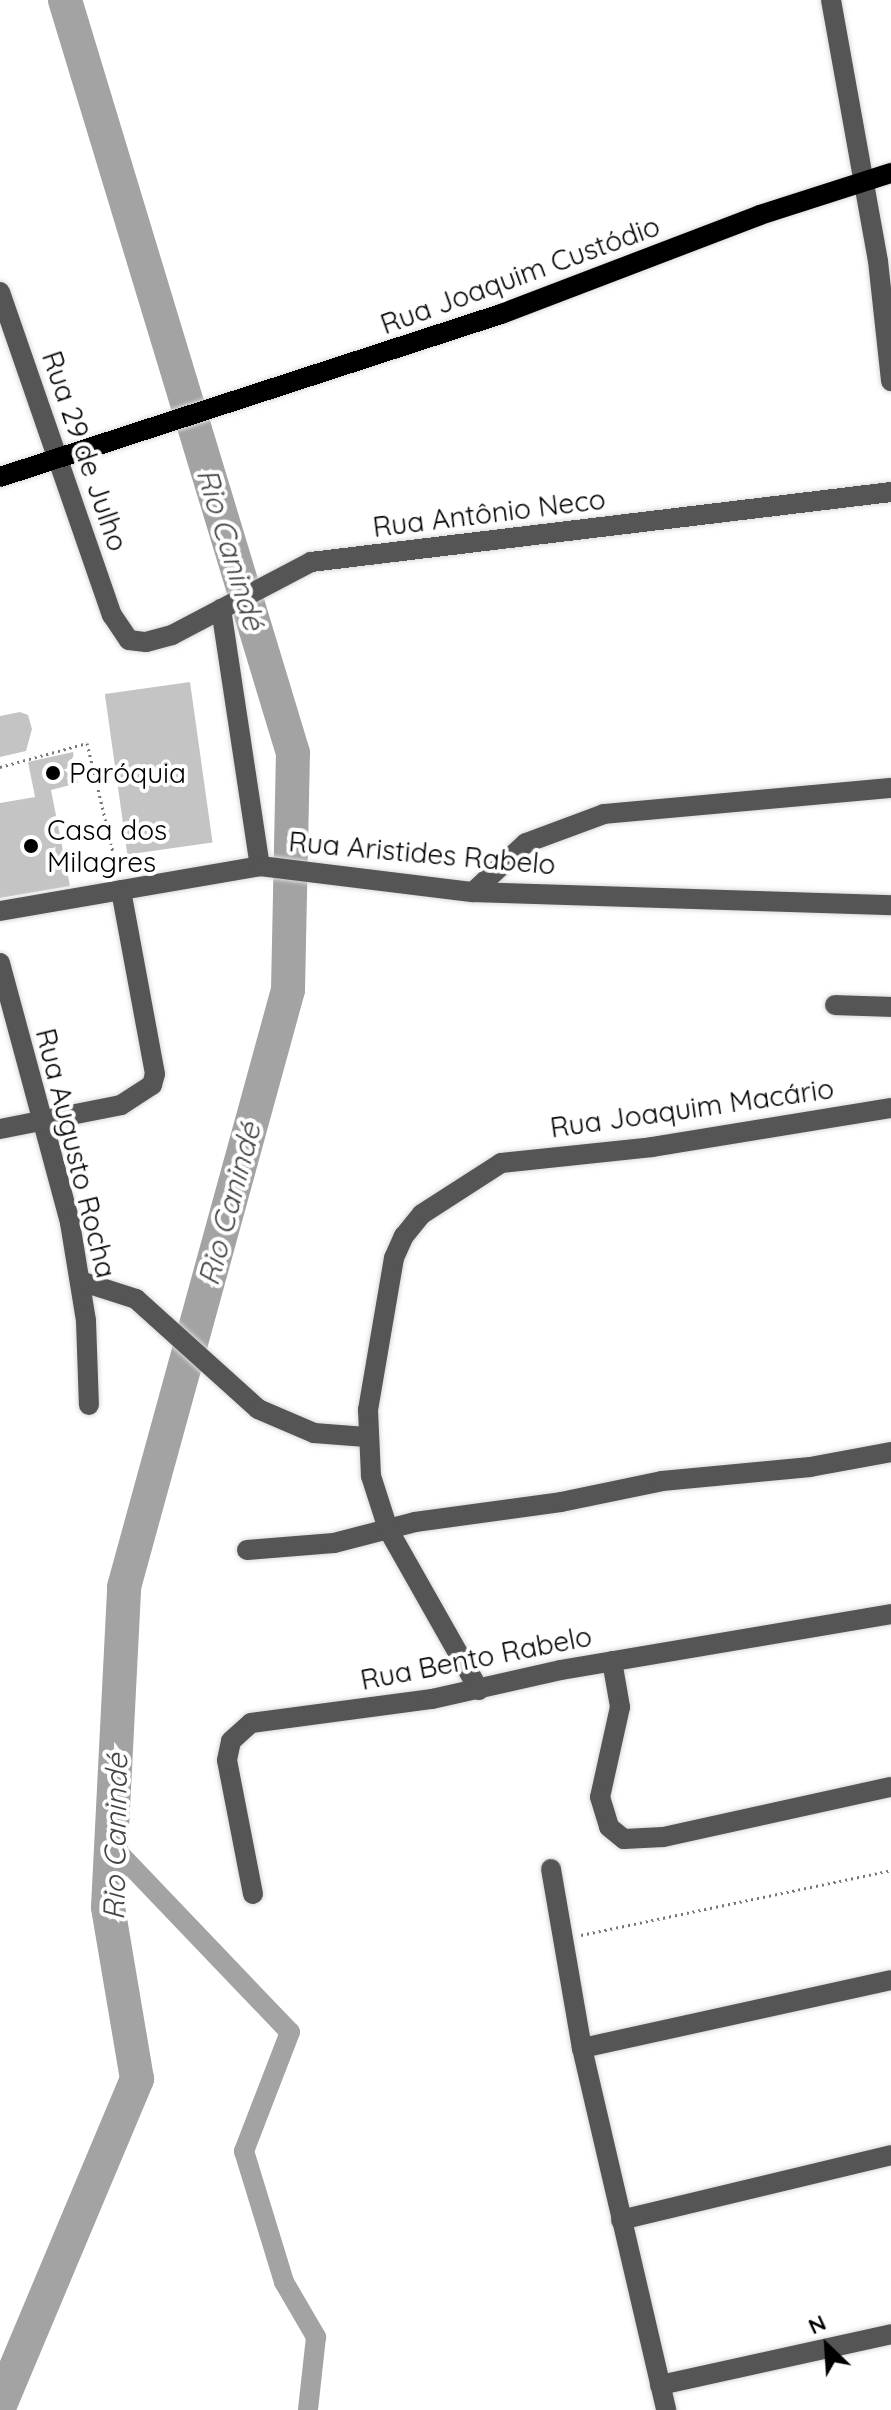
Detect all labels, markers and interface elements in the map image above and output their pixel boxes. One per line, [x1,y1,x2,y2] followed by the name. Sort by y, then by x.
[376,209,664,341] street label: Rua Joaquim Custódio
[35,347,135,555] street label: Rua 29 de Julho
[189,464,273,634] water label: Rio Canindé
[371,482,607,544] street label: Rua Antônio Neco
[69,756,186,790] place label: Paróquia
[44,764,62,782] marker: Paróquia
[47,813,167,879] place label: Casa dos Milagres
[287,825,557,881] street label: Rua Aristides Rabelo
[22,837,40,855] marker: Casa dos Milagres
[29,1025,123,1281] street label: Rua Augusto Rocha
[548,1071,836,1145] street label: Rua Joaquim Macário
[190,1119,268,1289] water label: Rio Canindé
[358,1619,594,1697] street label: Rua Bento Rabelo
[96,1753,134,1921] water label: Rio Canindé
[787,2306,867,2386] north arrow
[804,2308,830,2340] text: N

